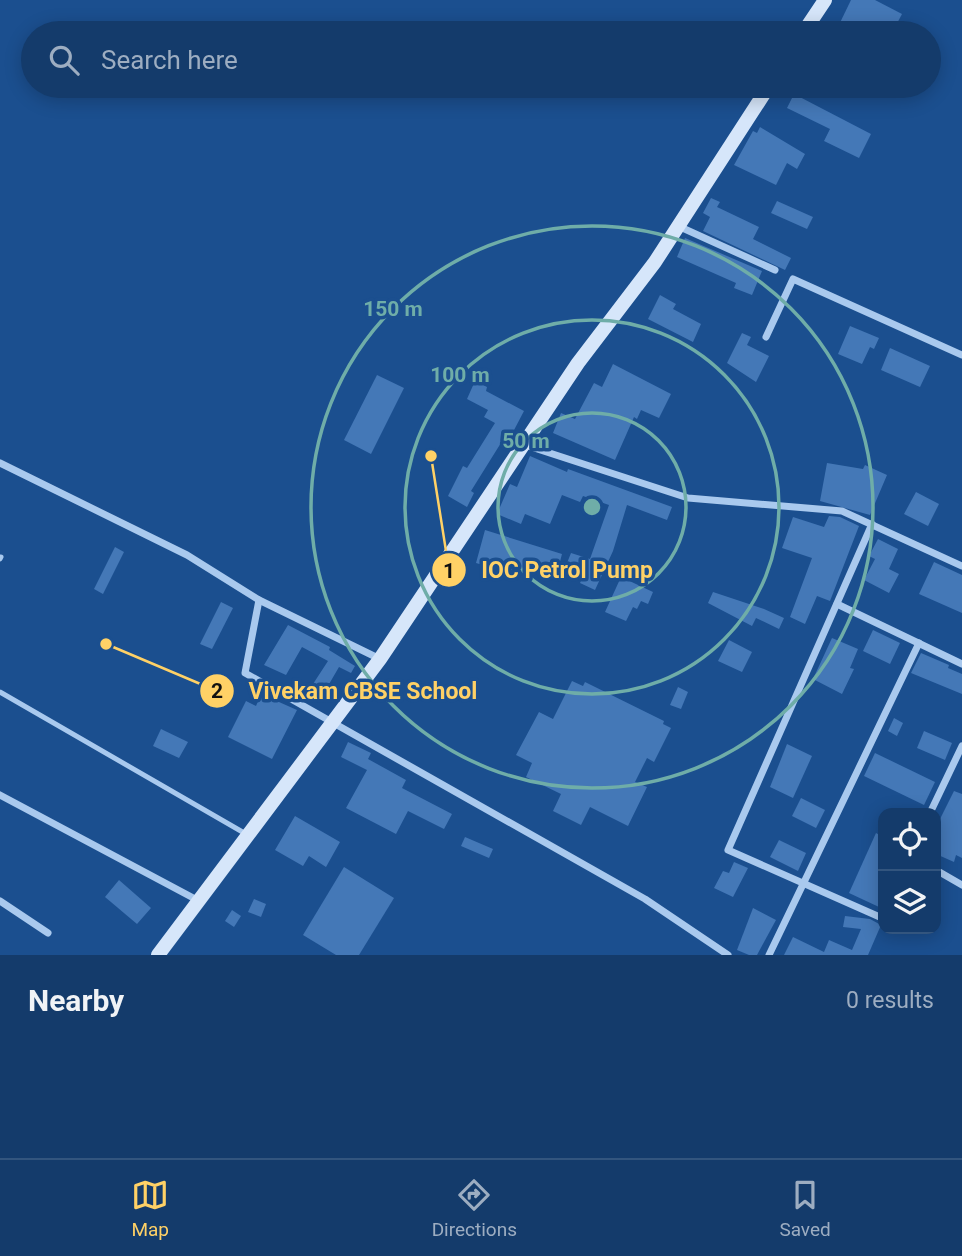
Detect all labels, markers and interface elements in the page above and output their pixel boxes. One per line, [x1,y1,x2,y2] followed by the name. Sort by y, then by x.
[21,21,941,98] search box
[45,41,83,79] icon: search
[101,45,238,75] text: Search here
[363,297,423,321] text: 150 m
[430,363,490,387] text: 100 m
[502,429,550,453] text: 50 m
[580,495,604,519] centre of rings
[432,548,666,592] callout: IOC Petrol Pump
[481,557,653,584] text: IOC Petrol Pump
[443,559,455,583] text: 1
[199,669,491,713] callout: Vivekam CBSE School
[249,678,477,705] text: Vivekam CBSE School
[211,679,223,703] text: 2
[878,808,941,934] map controls
[878,808,941,871] button: locate
[878,871,941,934] button: layers
[28,983,124,1018] text: Nearby
[846,987,934,1014] text: 0 results
[131,1176,169,1241] tab: Map
[432,1176,517,1241] tab: Directions
[779,1176,831,1241] tab: Saved

